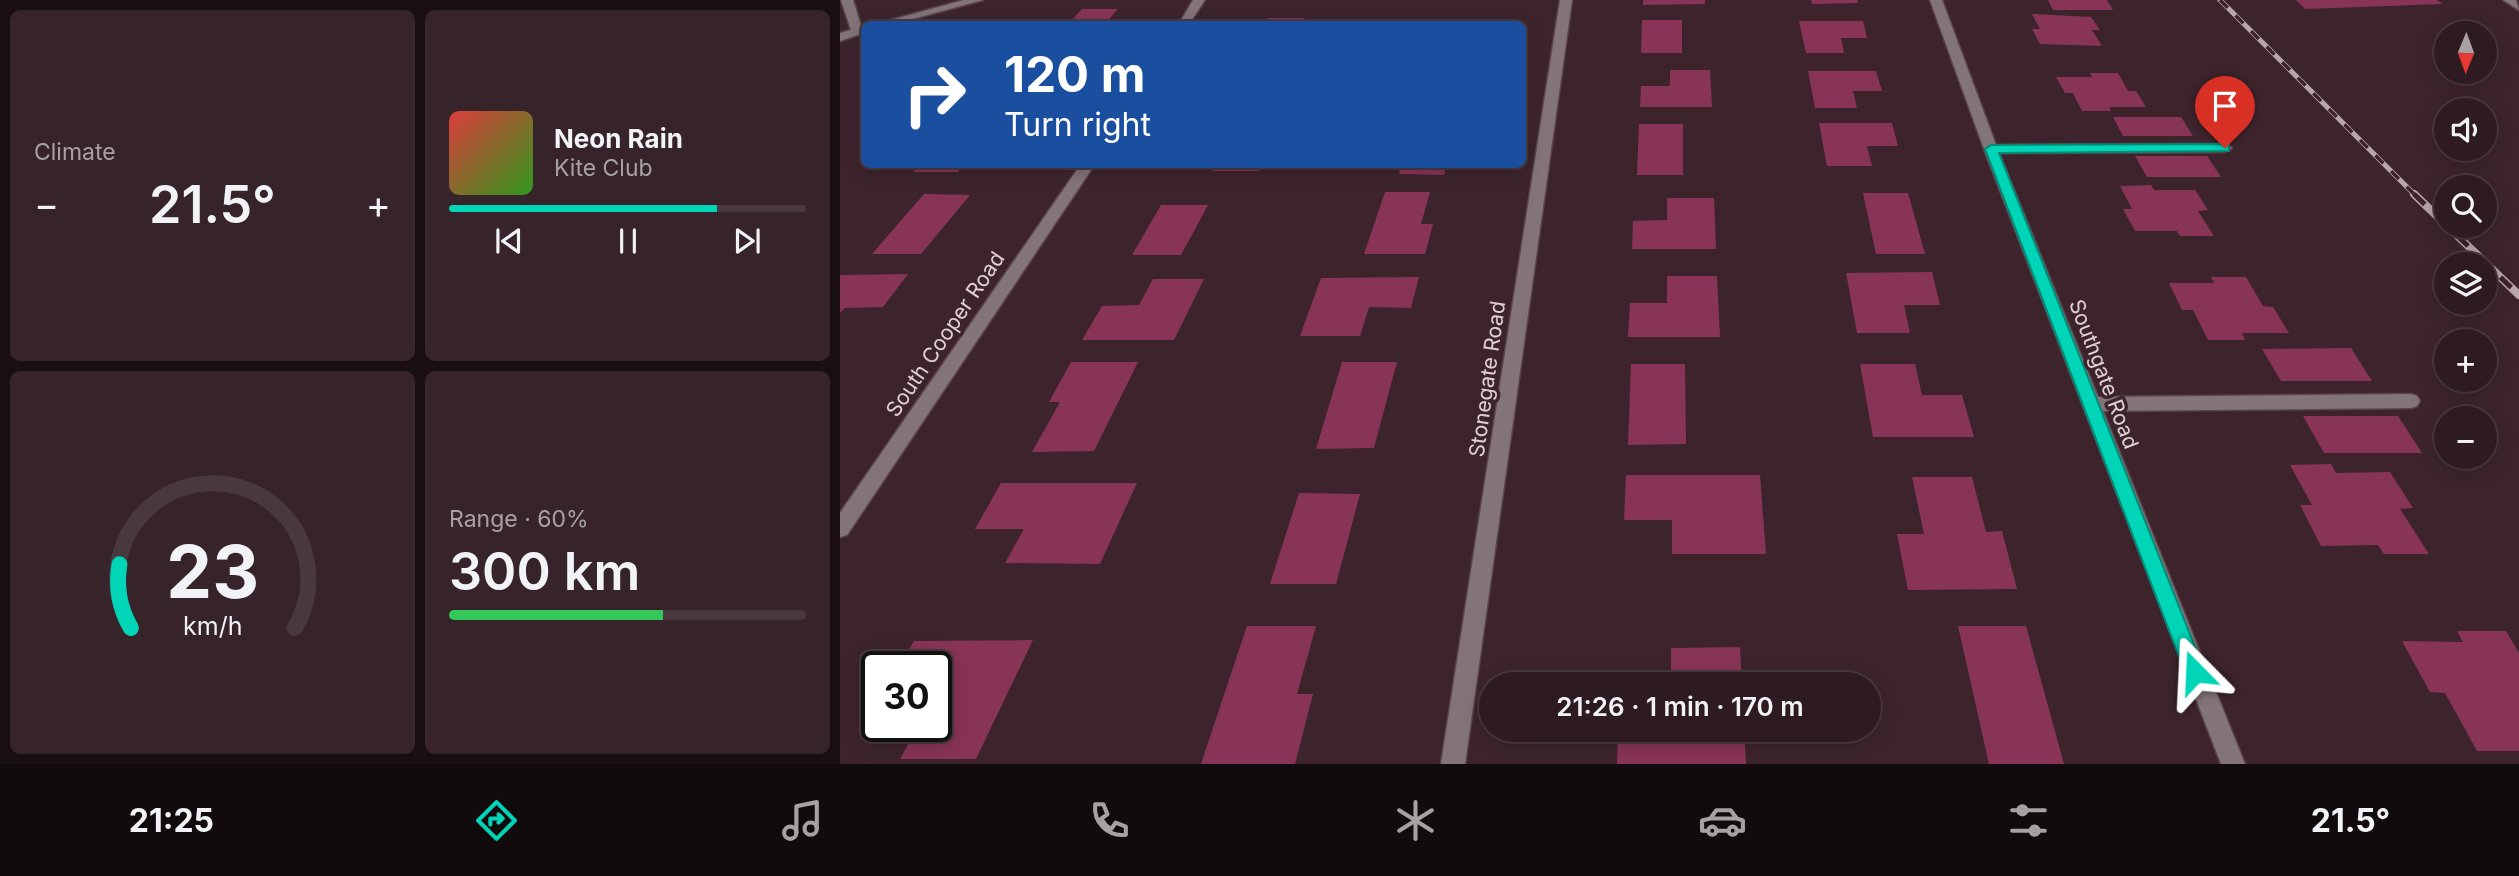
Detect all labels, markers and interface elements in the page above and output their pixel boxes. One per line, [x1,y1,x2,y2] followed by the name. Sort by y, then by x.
[2434,21,2497,84] north arrow
[2434,21,2497,469] map controls
[1004,45,1145,104] text: 120 m
[889,49,980,140] icon: right
[2195,76,2255,148] pin
[2206,87,2244,125] icon: arrive
[2434,98,2497,161] button: sound
[1004,105,1151,144] text: Turn right
[554,123,683,154] text: Neon Rain
[34,138,116,166] text: Climate
[554,154,653,182] text: Kite Club
[149,173,276,236] text: 21.5°
[2434,175,2497,238] button: search
[34,181,59,227] text: −
[366,181,391,227] text: +
[490,222,528,260] icon: previous
[609,222,647,260] icon: pause
[728,222,766,260] icon: next
[880,247,1010,421] street label: South Cooper Road
[2434,252,2497,315] button: layers
[2064,296,2144,452] street label: Southgate Road
[1464,299,1510,459] street label: Stonegate Road
[2434,329,2497,392] button: +
[2434,406,2497,469] button: −
[449,505,589,533] text: Range · 60%
[166,528,259,617] text: 23
[449,540,640,603] text: 300 km
[183,611,242,641] text: km/h
[2158,635,2232,709] position arrow
[861,651,952,742] speed limit sign: 30
[1556,691,1804,722] text: 21:26 · 1 min · 170 m
[472,796,521,845] icon: directions
[778,796,827,845] icon: music
[1085,796,1134,845] icon: phone
[1391,796,1440,845] icon: climate
[1698,796,1747,845] icon: car
[2004,796,2053,845] icon: filters
[129,801,214,840] text: 21:25
[2311,801,2390,840] text: 21.5°

